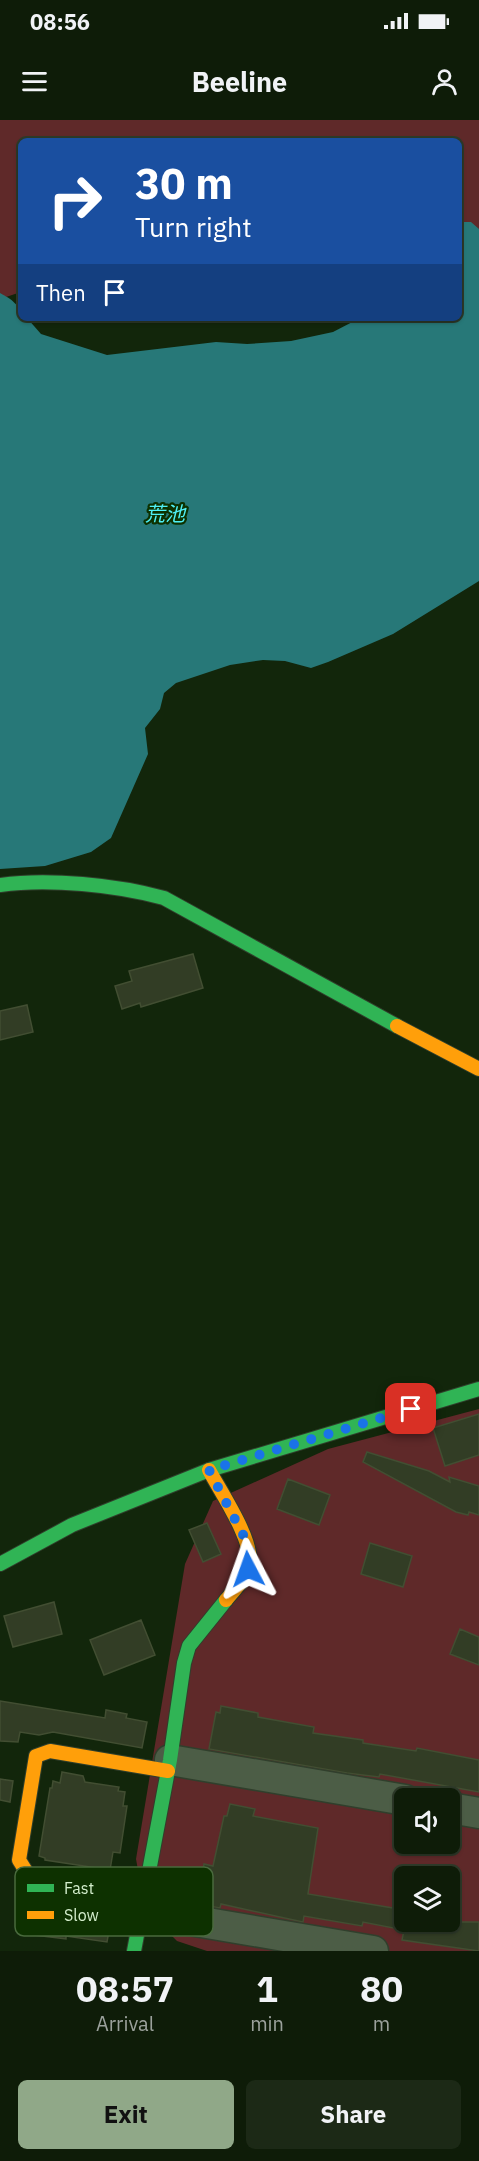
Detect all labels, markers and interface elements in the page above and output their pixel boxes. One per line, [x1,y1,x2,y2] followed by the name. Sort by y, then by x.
[30,7,90,36] text: 08:56
[192,64,287,99] text: Beeline
[18,65,51,98] icon: menu
[428,65,461,98] icon: person
[135,156,233,211] text: 30 m
[36,162,114,240] icon: right
[135,209,252,244] text: Turn right
[98,276,131,309] icon: arrive
[36,278,86,307] text: Then
[145,500,187,527] water label: 荒池
[385,1383,436,1434] pin
[394,1392,427,1425] icon: arrive
[216,1537,280,1601] position arrow
[394,1788,460,1932] map controls
[394,1788,460,1854] button: sound
[394,1866,460,1932] button: layers
[15,1867,213,1936] legend
[64,1878,94,1898] text: Fast
[64,1905,99,1925] text: Slow
[76,1965,174,2012] text: 08:57
[256,1965,278,2012] text: 1
[360,1965,403,2012] text: 80
[96,2010,154,2037] text: Arrival
[250,2010,284,2037] text: min
[373,2010,390,2037] text: m
[18,2080,234,2149] button: Exit
[246,2080,461,2149] button: Share

